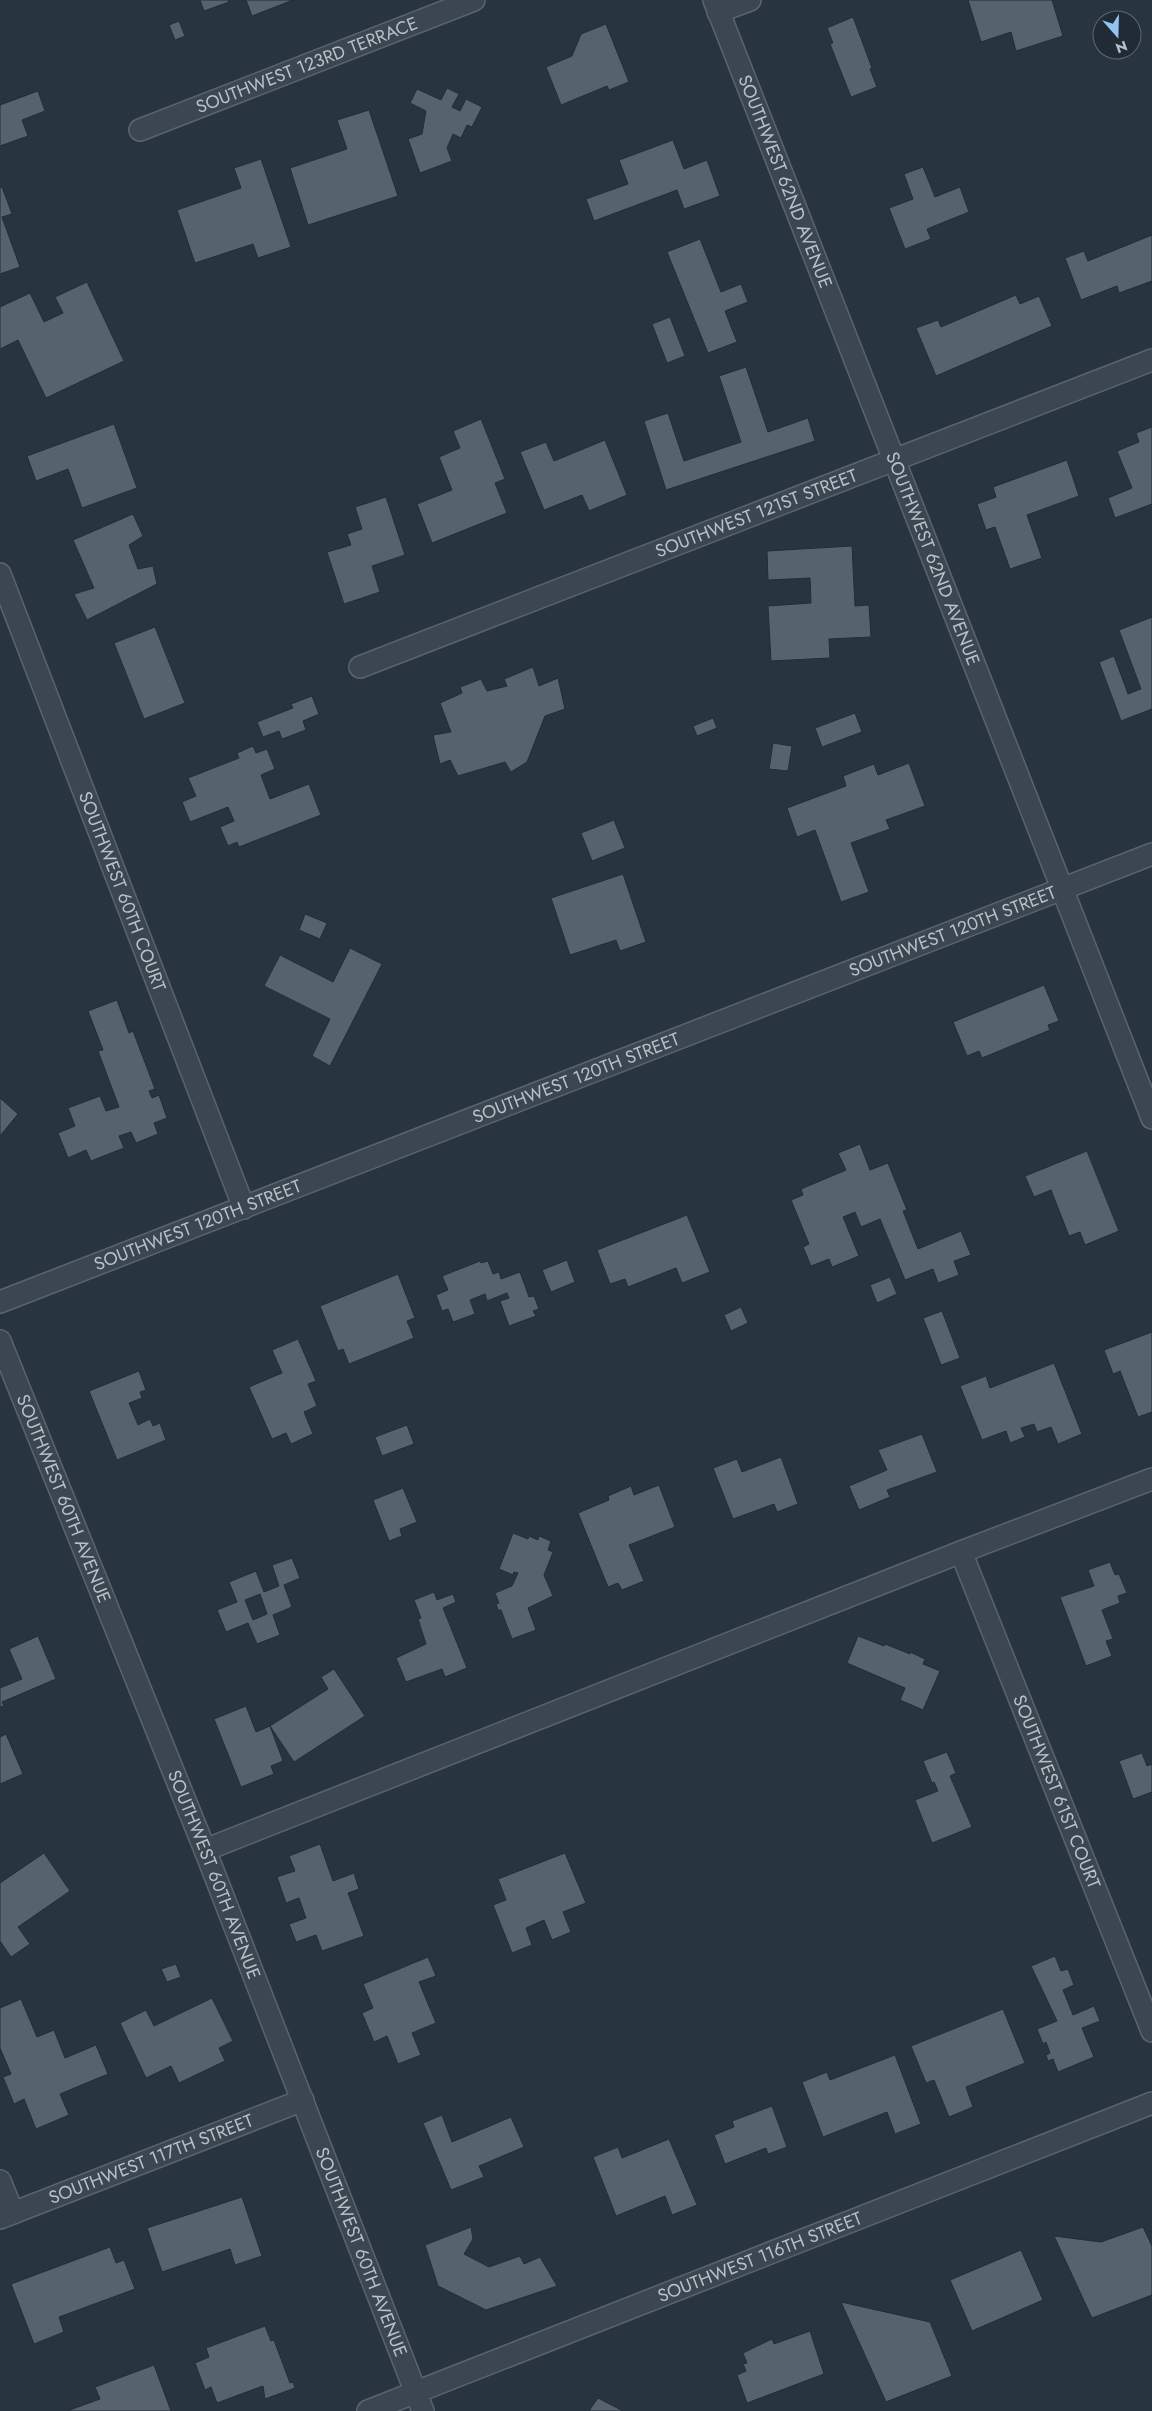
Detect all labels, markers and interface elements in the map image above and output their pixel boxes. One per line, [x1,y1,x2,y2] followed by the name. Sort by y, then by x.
[192,10,422,120] street label: SOUTHWEST 123RD TERRACE
[1092,10,1142,60] north arrow
[1113,36,1130,59] text: N
[732,71,839,292] street label: SOUTHWEST 62ND AVENUE
[879,448,986,669] street label: SOUTHWEST 62ND AVENUE
[651,462,862,564] street label: SOUTHWEST 121ST STREET
[72,788,173,996] street label: SOUTHWEST 60TH COURT
[845,879,1061,984] street label: SOUTHWEST 120TH STREET
[469,1026,684,1130] street label: SOUTHWEST 120TH STREET
[90,1173,306,1277] street label: SOUTHWEST 120TH STREET
[10,1390,117,1607] street label: SOUTHWEST 60TH AVENUE
[1006,1691,1107,1893] street label: SOUTHWEST 61ST COURT
[161,1766,267,1983] street label: SOUTHWEST 60TH AVENUE
[45,2107,258,2211] street label: SOUTHWEST 117TH STREET
[309,2143,414,2361] street label: SOUTHWEST 60TH AVENUE
[654,2205,867,2309] street label: SOUTHWEST 116TH STREET

